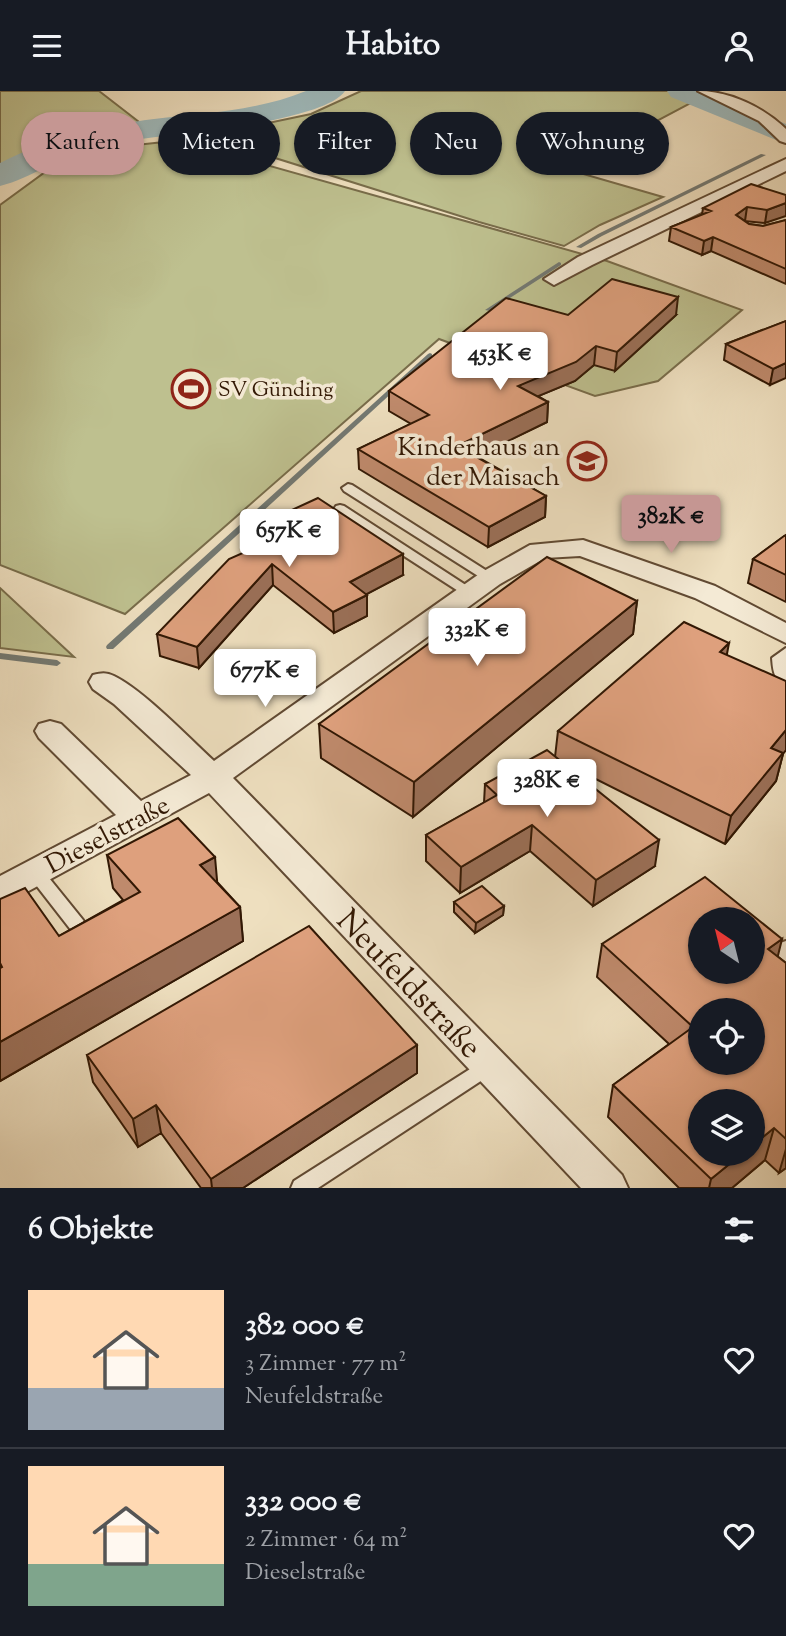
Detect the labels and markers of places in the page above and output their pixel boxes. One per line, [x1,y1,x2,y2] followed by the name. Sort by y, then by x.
[443,333,557,392] pin: 453K €
[170,368,212,410] sports icon: SV Günding
[218,376,333,406] place label: SV Günding
[398,430,560,497] place label: Kinderhaus an der Maisach
[566,440,608,482] school or university icon: Kinderhaus an der Maisach
[614,496,728,555] pin: 382K €
[232,510,346,569] pin: 657K €
[420,609,534,668] pin: 332K €
[208,649,322,709] pin: 677K €
[490,759,604,819] pin: 328K €

